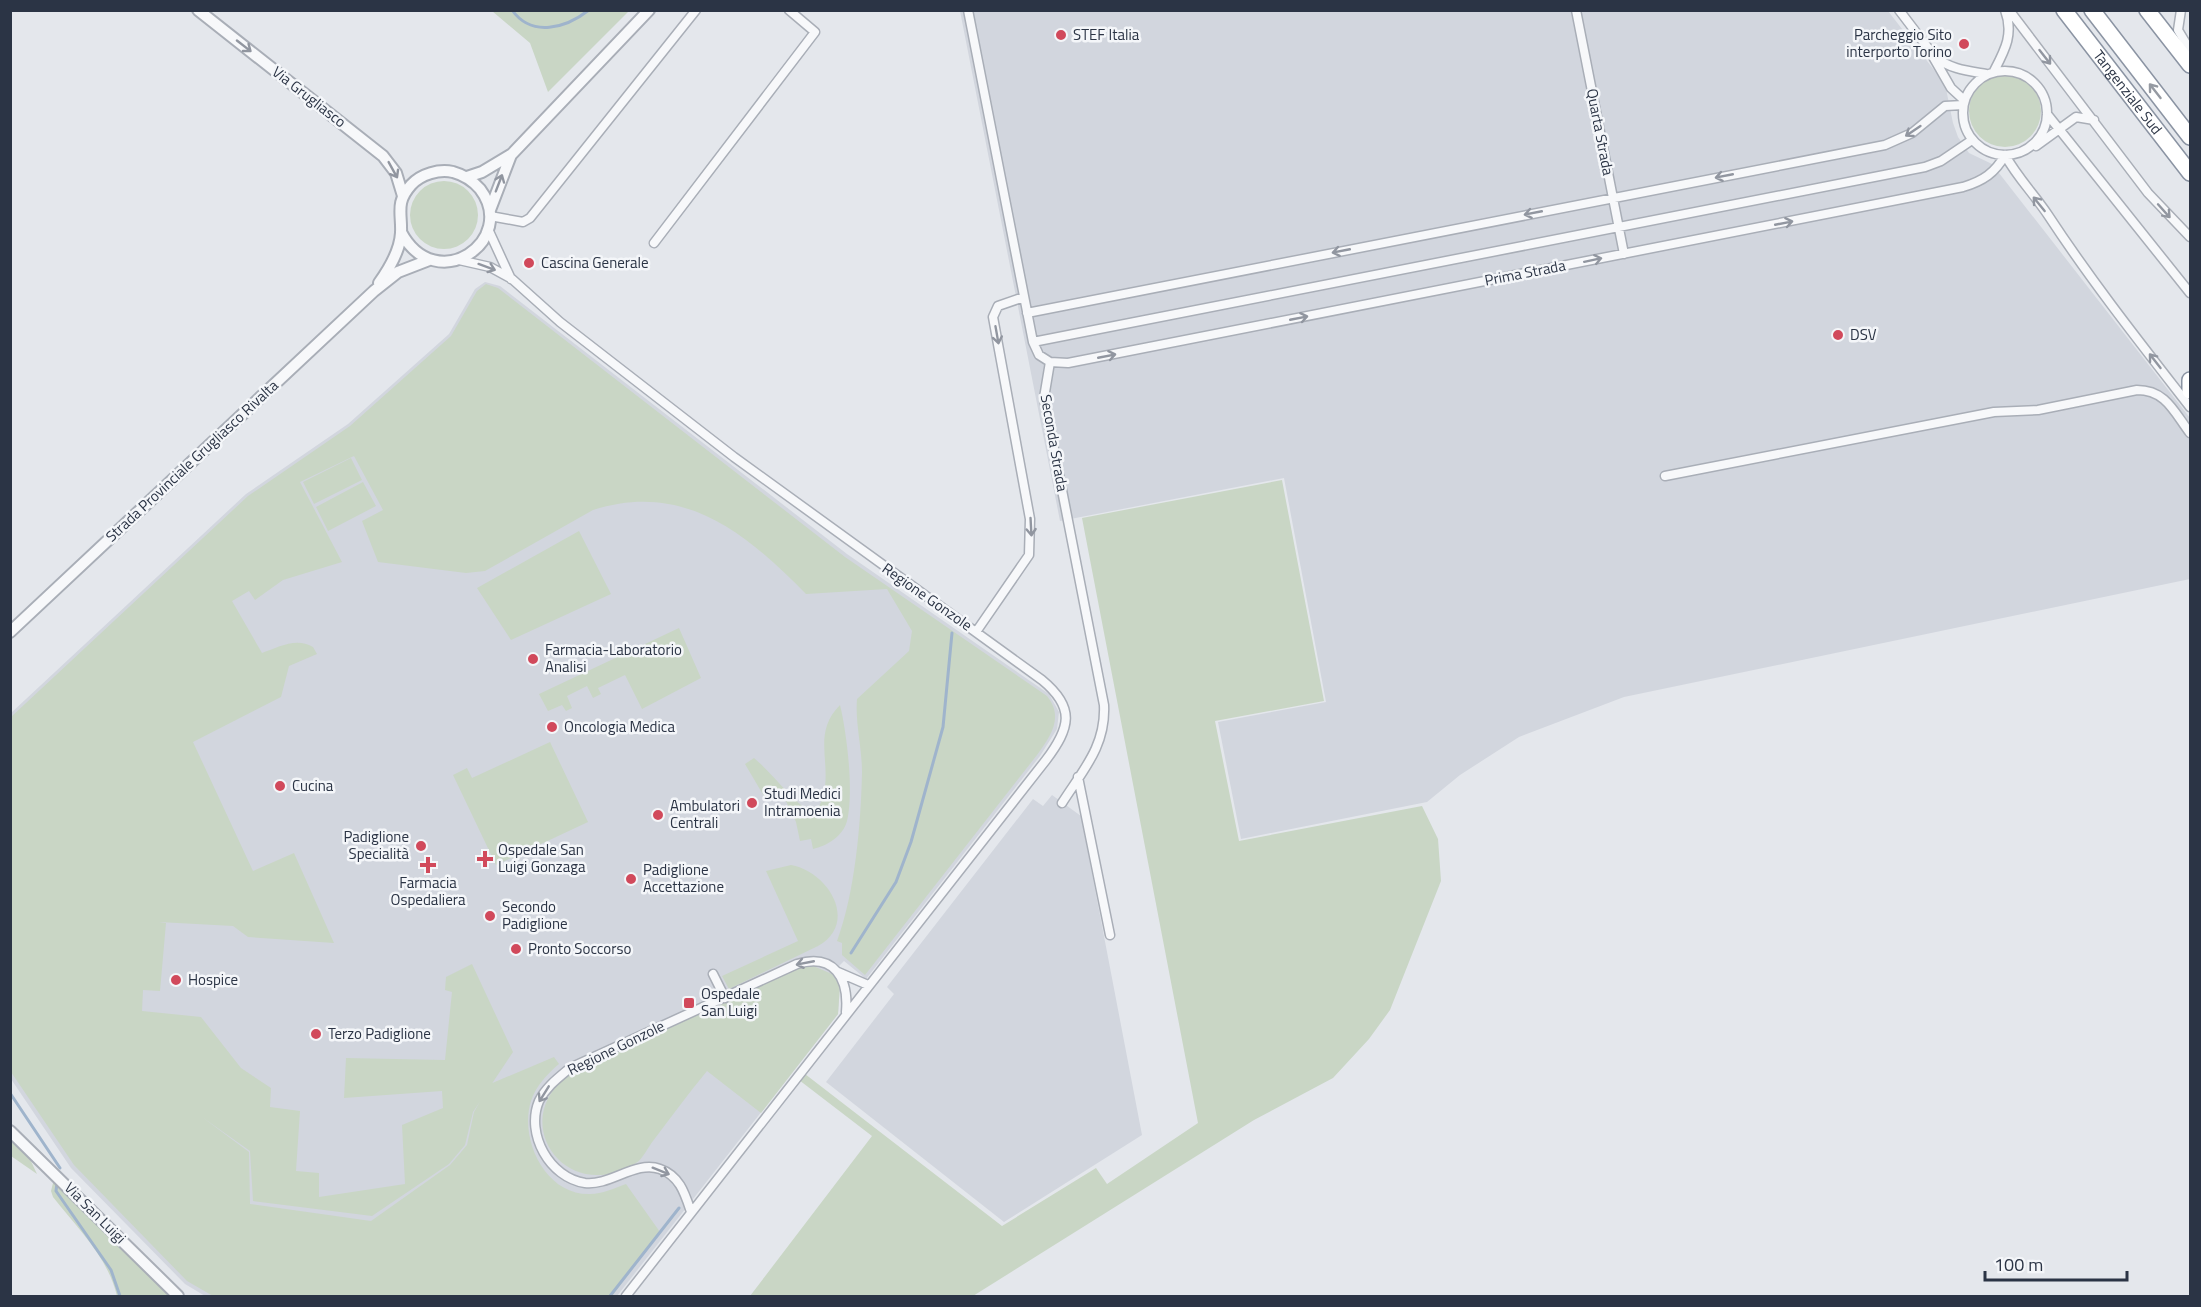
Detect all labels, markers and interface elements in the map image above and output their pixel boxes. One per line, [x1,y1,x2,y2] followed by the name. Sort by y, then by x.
[1073,23,1140,46] place label: STEF Italia
[1846,23,1952,63] place label: Parcheggio Sito interporto Torino
[1054,28,1068,42] marker: STEF Italia
[1957,37,1971,51] marker: Parcheggio Sito interporto Torino
[236,40,252,53] one-way arrow
[2088,45,2168,139] street label: Tangenziale Sud
[2038,48,2051,64] one-way arrow
[267,60,351,133] street label: Via Grugliasco
[2148,83,2161,99] one-way arrow
[1581,86,1620,178] street label: Quarta Strada
[1905,125,1921,137] one-way arrow
[387,161,399,178] one-way arrow
[1715,171,1734,182] one-way arrow
[494,174,505,193] one-way arrow
[2033,196,2046,212] one-way arrow
[2157,203,2171,218] one-way arrow
[1523,208,1543,219] one-way arrow
[1775,216,1794,228] one-way arrow
[1332,246,1352,257] one-way arrow
[541,251,649,274] place label: Cascina Generale
[1482,253,1568,292] street label: Prima Strada
[1583,254,1602,265] one-way arrow
[522,256,536,270] marker: Cascina Generale
[477,262,495,273] one-way arrow
[1288,312,1308,323] one-way arrow
[1850,323,1877,346] place label: DSV
[992,325,1003,344] one-way arrow
[1831,328,1845,342] marker: DSV
[1097,350,1117,361] one-way arrow
[2148,353,2161,369] one-way arrow
[100,374,284,547] street label: Strada Provinciale Grugliasco Rivalta
[1035,393,1074,494] street label: Seconda Strada
[1025,517,1036,537] one-way arrow
[877,557,977,636] street label: Regione Gonzole
[545,638,682,678] place label: Farmacia-Laboratorio Analisi
[526,652,540,666] marker: Farmacia-Laboratorio Analisi
[564,715,675,738] place label: Oncologia Medica
[545,720,559,734] marker: Oncologia Medica
[292,774,334,797] place label: Cucina
[273,779,287,793] marker: Cucina
[764,782,841,822] place label: Studi Medici Intramoenia
[670,794,740,834] place label: Ambulatori Centrali
[745,796,759,810] marker: Studi Medici Intramoenia
[651,808,665,822] marker: Ambulatori Centrali
[343,825,409,865] place label: Padiglione Specialità
[498,838,586,878] place label: Ospedale San Luigi Gonzaga
[414,839,428,853] marker: Padiglione Specialità
[476,850,494,868] marker: Ospedale San Luigi Gonzaga
[421,858,435,872] marker: Farmacia Ospedaliera
[643,858,724,898] place label: Padiglione Accettazione
[391,871,466,911] place label: Farmacia Ospedaliera
[624,872,638,886] marker: Padiglione Accettazione
[502,895,568,935] place label: Secondo Padiglione
[483,909,497,923] marker: Secondo Padiglione
[528,937,631,960] place label: Pronto Soccorso
[509,942,523,956] marker: Pronto Soccorso
[796,958,815,969] one-way arrow
[188,968,238,991] place label: Hospice
[169,973,183,987] marker: Hospice
[701,982,760,1022] place label: Ospedale San Luigi
[682,996,696,1010] marker: Ospedale San Luigi
[563,1014,668,1081] street label: Regione Gonzole
[328,1022,431,1045] place label: Terzo Padiglione
[309,1027,323,1041] marker: Terzo Padiglione
[538,1085,550,1102] one-way arrow
[652,1166,670,1177] one-way arrow
[59,1177,131,1249] street label: Via San Luigi
[1985,1244,2128,1282] scale bar
[1994,1251,2043,1278] text: 100 m

